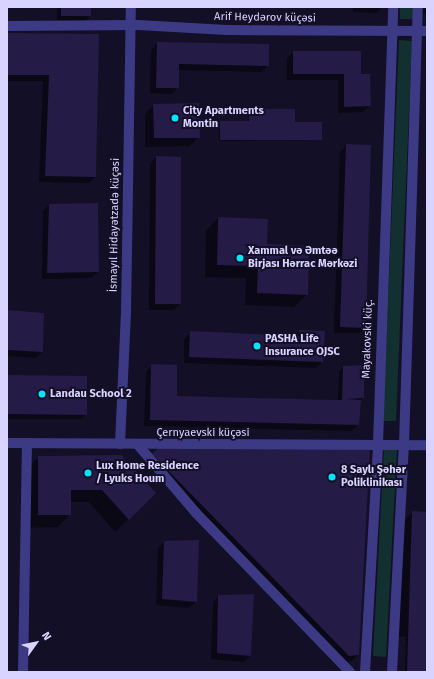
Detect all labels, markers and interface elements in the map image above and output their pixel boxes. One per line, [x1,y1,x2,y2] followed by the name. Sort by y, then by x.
[214,11,316,25] street label: Arif Heydərov küçəsi
[183,105,264,131] place label: City Apartments Montin
[170,113,180,123] marker: City Apartments Montin
[107,158,123,292] street label: İsmayıl Hidayətzadə küçəsi
[248,245,357,271] place label: Xammal və Əmtəə Birjası Hərrac Mərkəzi
[235,253,245,263] marker: Xammal və Əmtəə Birjası Hərrac Mərkəzi
[360,299,376,379] street label: Mayakovski küç.
[265,333,340,359] place label: PASHA Life Insurance OJSC
[252,341,262,351] marker: PASHA Life Insurance OJSC
[50,387,132,401] place label: Landau School 2
[37,389,47,399] marker: Landau School 2
[156,426,250,440] street label: Çernyaevski küçəsi
[96,460,199,486] place label: Lux Home Residence / Lyuks Houm
[341,464,406,490] place label: 8 Saylı Şəhər Poliklinikası
[83,468,93,478] marker: Lux Home Residence / Lyuks Houm
[326,471,338,483] marker: 8 Saylı Şəhər Poliklinikası
[16,623,56,663] north arrow
[39,630,54,643] text: N

